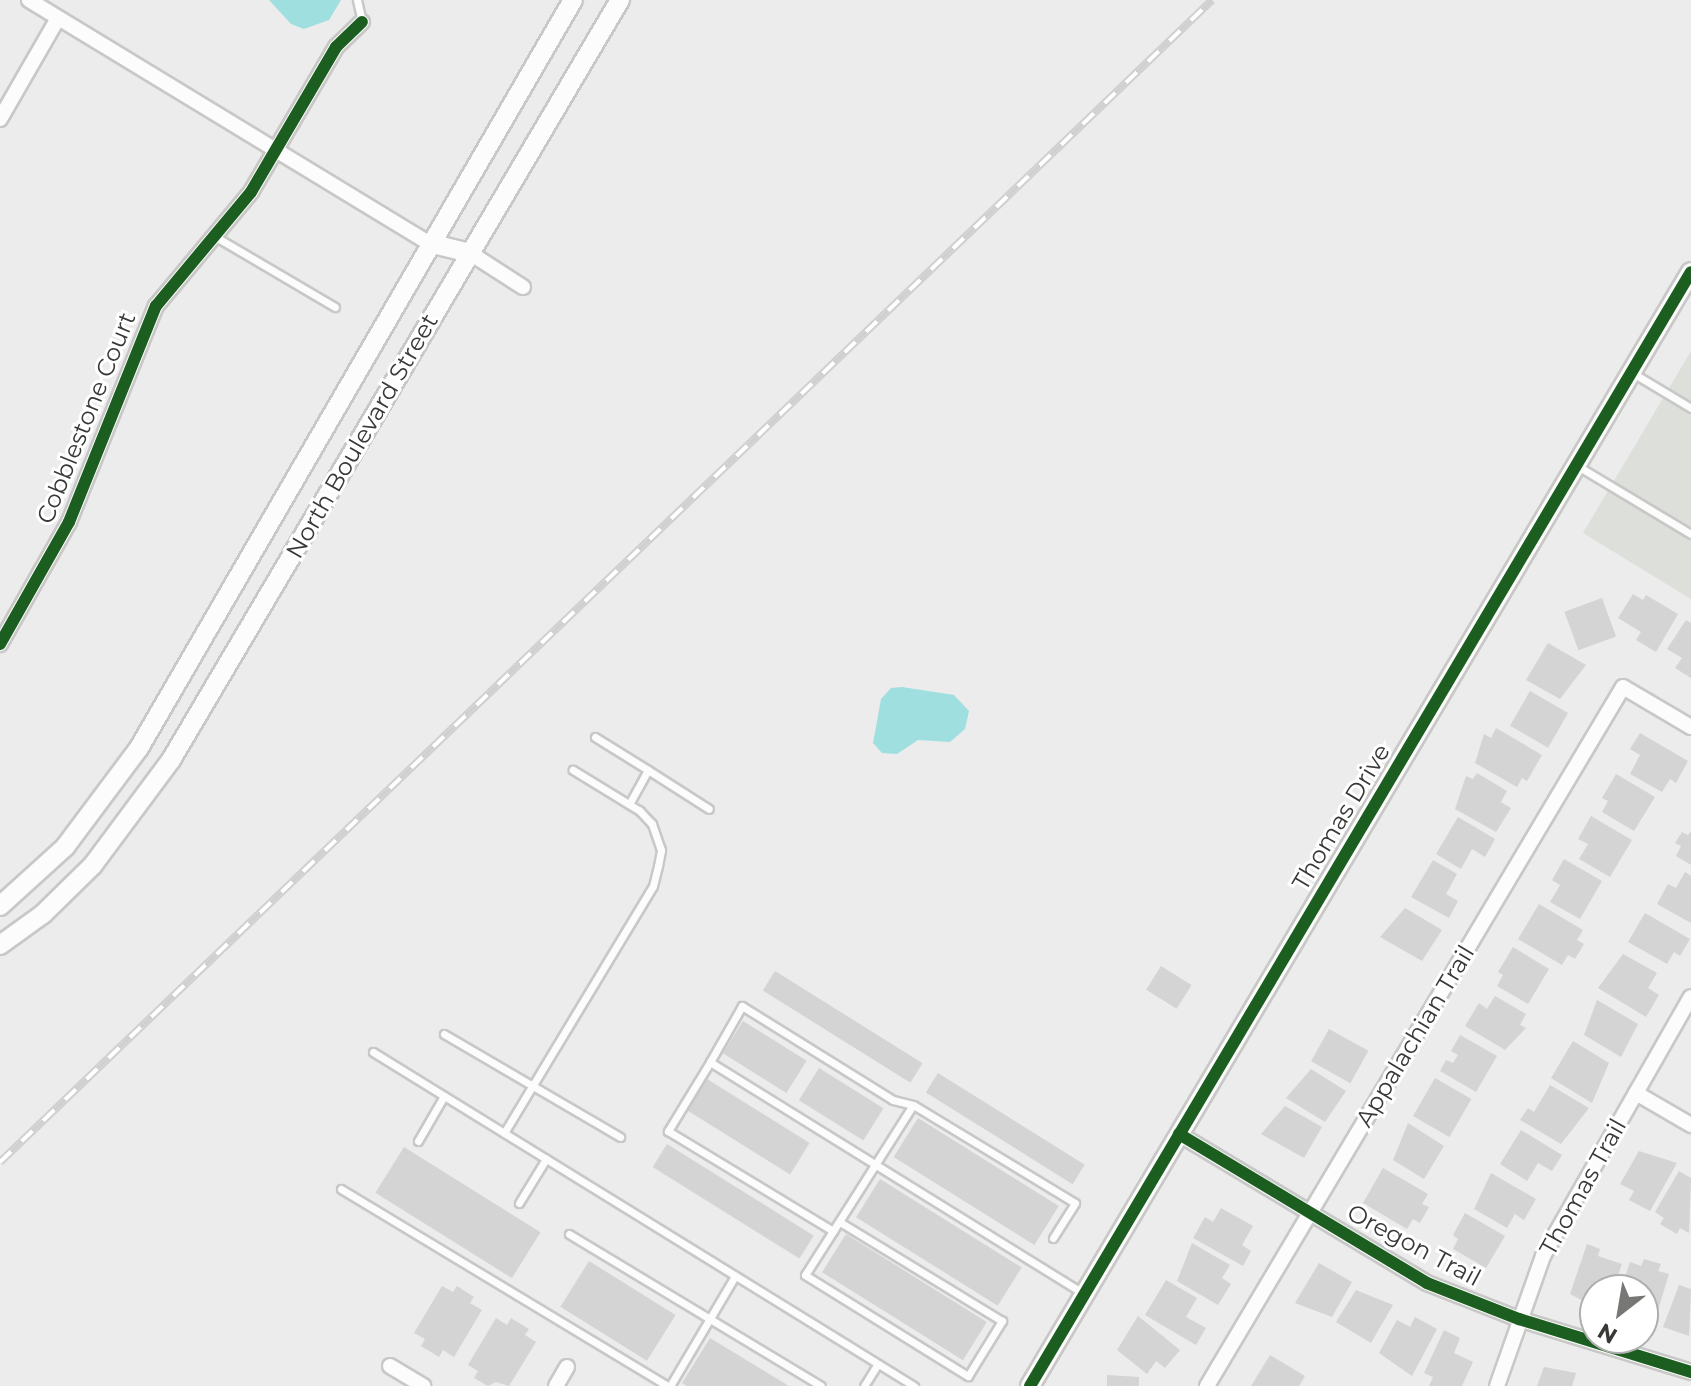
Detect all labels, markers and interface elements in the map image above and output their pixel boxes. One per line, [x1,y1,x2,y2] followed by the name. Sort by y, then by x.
[30,308,142,528] street label: Cobblestone Court
[280,308,444,564] street label: North Boulevard Street
[1286,739,1396,895] street label: Thomas Drive
[1350,940,1480,1132] street label: Appalachian Trail
[1534,1114,1632,1260] street label: Thomas Trail
[1342,1198,1486,1292] street label: Oregon Trail
[1579,1274,1659,1354] north arrow
[1593,1317,1622,1349] text: N

